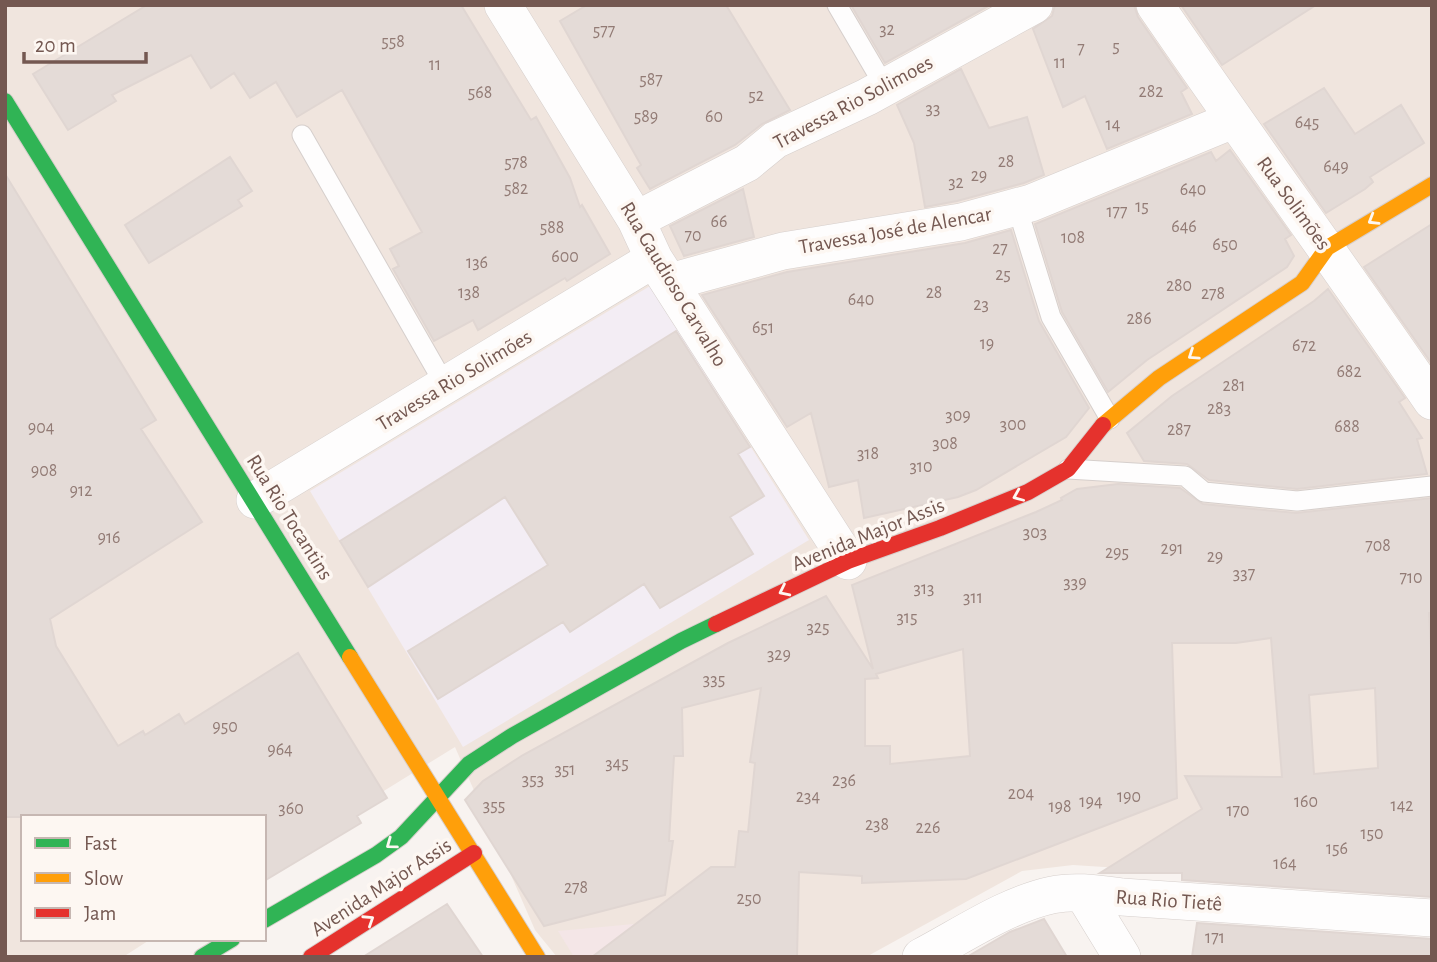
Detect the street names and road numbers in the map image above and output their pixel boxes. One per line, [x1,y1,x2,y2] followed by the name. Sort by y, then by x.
[770,52,936,153] street label: Travessa Rio Solimoes
[1253,153,1334,254] street label: Rua Solimões
[616,198,731,370] street label: Rua Gaudioso Carvalho
[797,203,993,258] street label: Travessa José de Alencar
[373,326,536,435] street label: Travessa Rio Solimões
[243,451,336,584] street label: Rua Rio Tocantins
[789,494,947,575] street label: Avenida Major Assis
[307,834,455,940] street label: Avenida Major Assis
[1115,886,1223,915] street label: Rua Rio Tietê

